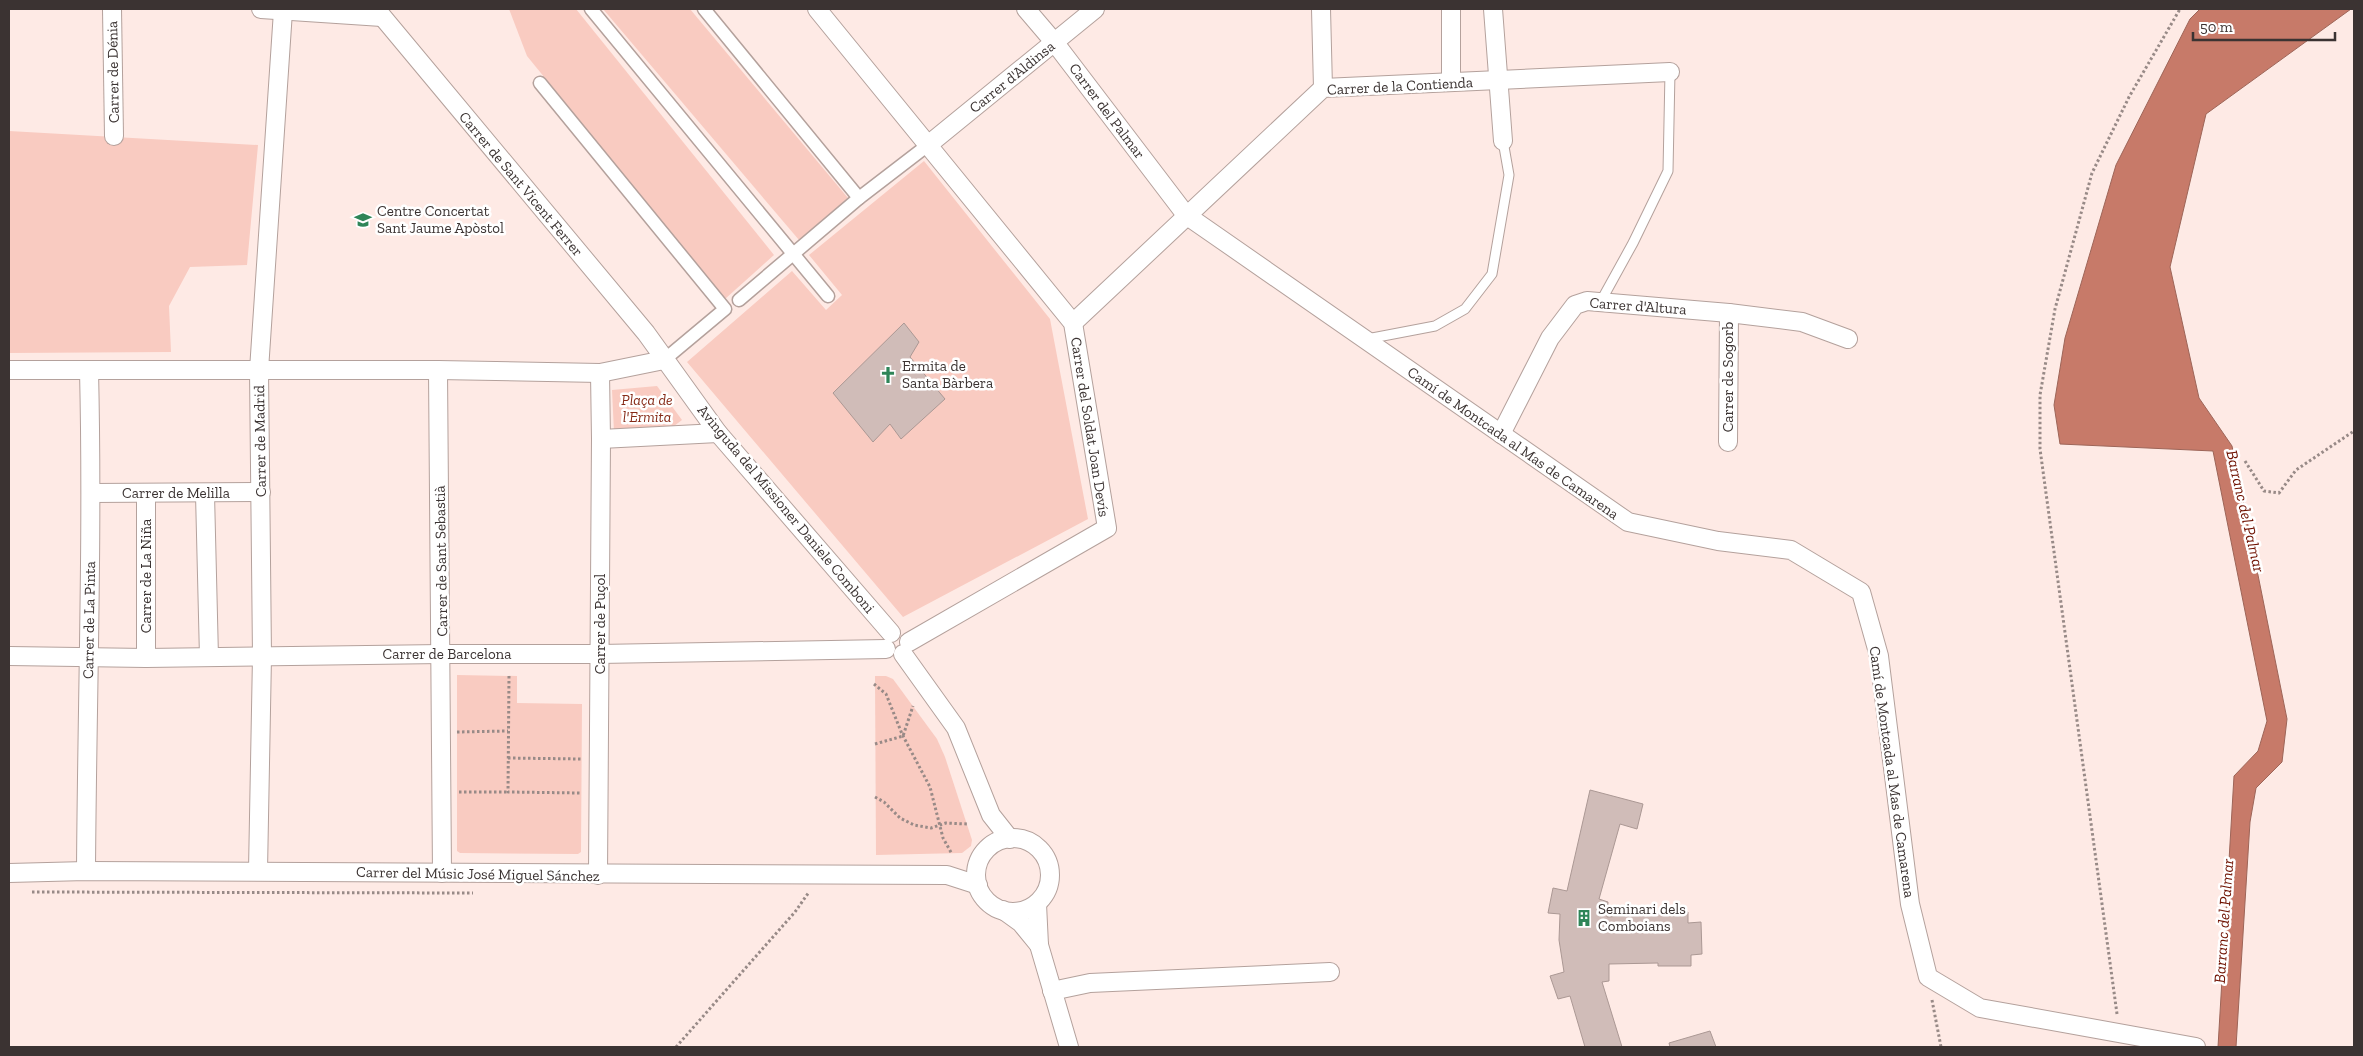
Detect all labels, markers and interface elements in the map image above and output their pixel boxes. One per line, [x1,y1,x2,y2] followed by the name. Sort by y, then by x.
[2193,10,2336,42] scale bar
[2200,18,2233,36] text: 50 m
[103,21,123,123] street label: Carrer de Dénia
[966,37,1058,117] street label: Carrer d'Aldinsa
[1065,60,1149,162] street label: Carrer del Palmar
[1326,73,1474,99] street label: Carrer de la Contienda
[455,108,587,260] street label: Carrer de Sant Vicent Ferrer
[377,202,504,237] place label: Centre Concertat Sant Jaume Apòstol
[353,210,373,230] school or university icon: Centre Concertat Sant Jaume Apòstol
[1589,294,1687,318] street label: Carrer d'Altura
[1719,322,1737,432] street label: Carrer de Sogorb
[1067,336,1113,518] street label: Carrer del Soldat Joan Devís
[902,357,993,392] place label: Ermita de Santa Bàrbera
[1404,363,1622,523] street label: Camí de Montcada al Mas de Camarena
[878,365,898,385] church icon: Ermita de Santa Bàrbera
[250,384,270,497] street label: Carrer de Madrid
[621,391,673,426] park label: Plaça de l'Ermita
[694,401,878,617] street label: Avinguda del Missioner Daniele Comboni
[2222,448,2269,574] water label: Barranc del Palmar
[122,484,230,502] street label: Carrer de Melilla
[431,485,451,637] street label: Carrer de Sant Sebastià
[137,519,155,633] street label: Carrer de La Niña
[79,561,99,679] street label: Carrer de La Pinta
[591,574,609,674] street label: Carrer de Puçol
[383,645,511,663] street label: Carrer de Barcelona
[1865,645,1919,899] street label: Camí de Montcada al Mas de Camarena
[2210,858,2237,984] water label: Barranc del Palmar
[356,863,600,885] street label: Carrer del Músic José Miguel Sánchez
[1598,900,1686,935] place label: Seminari dels Comboians
[1574,908,1594,928] building icon: Seminari dels Comboians

